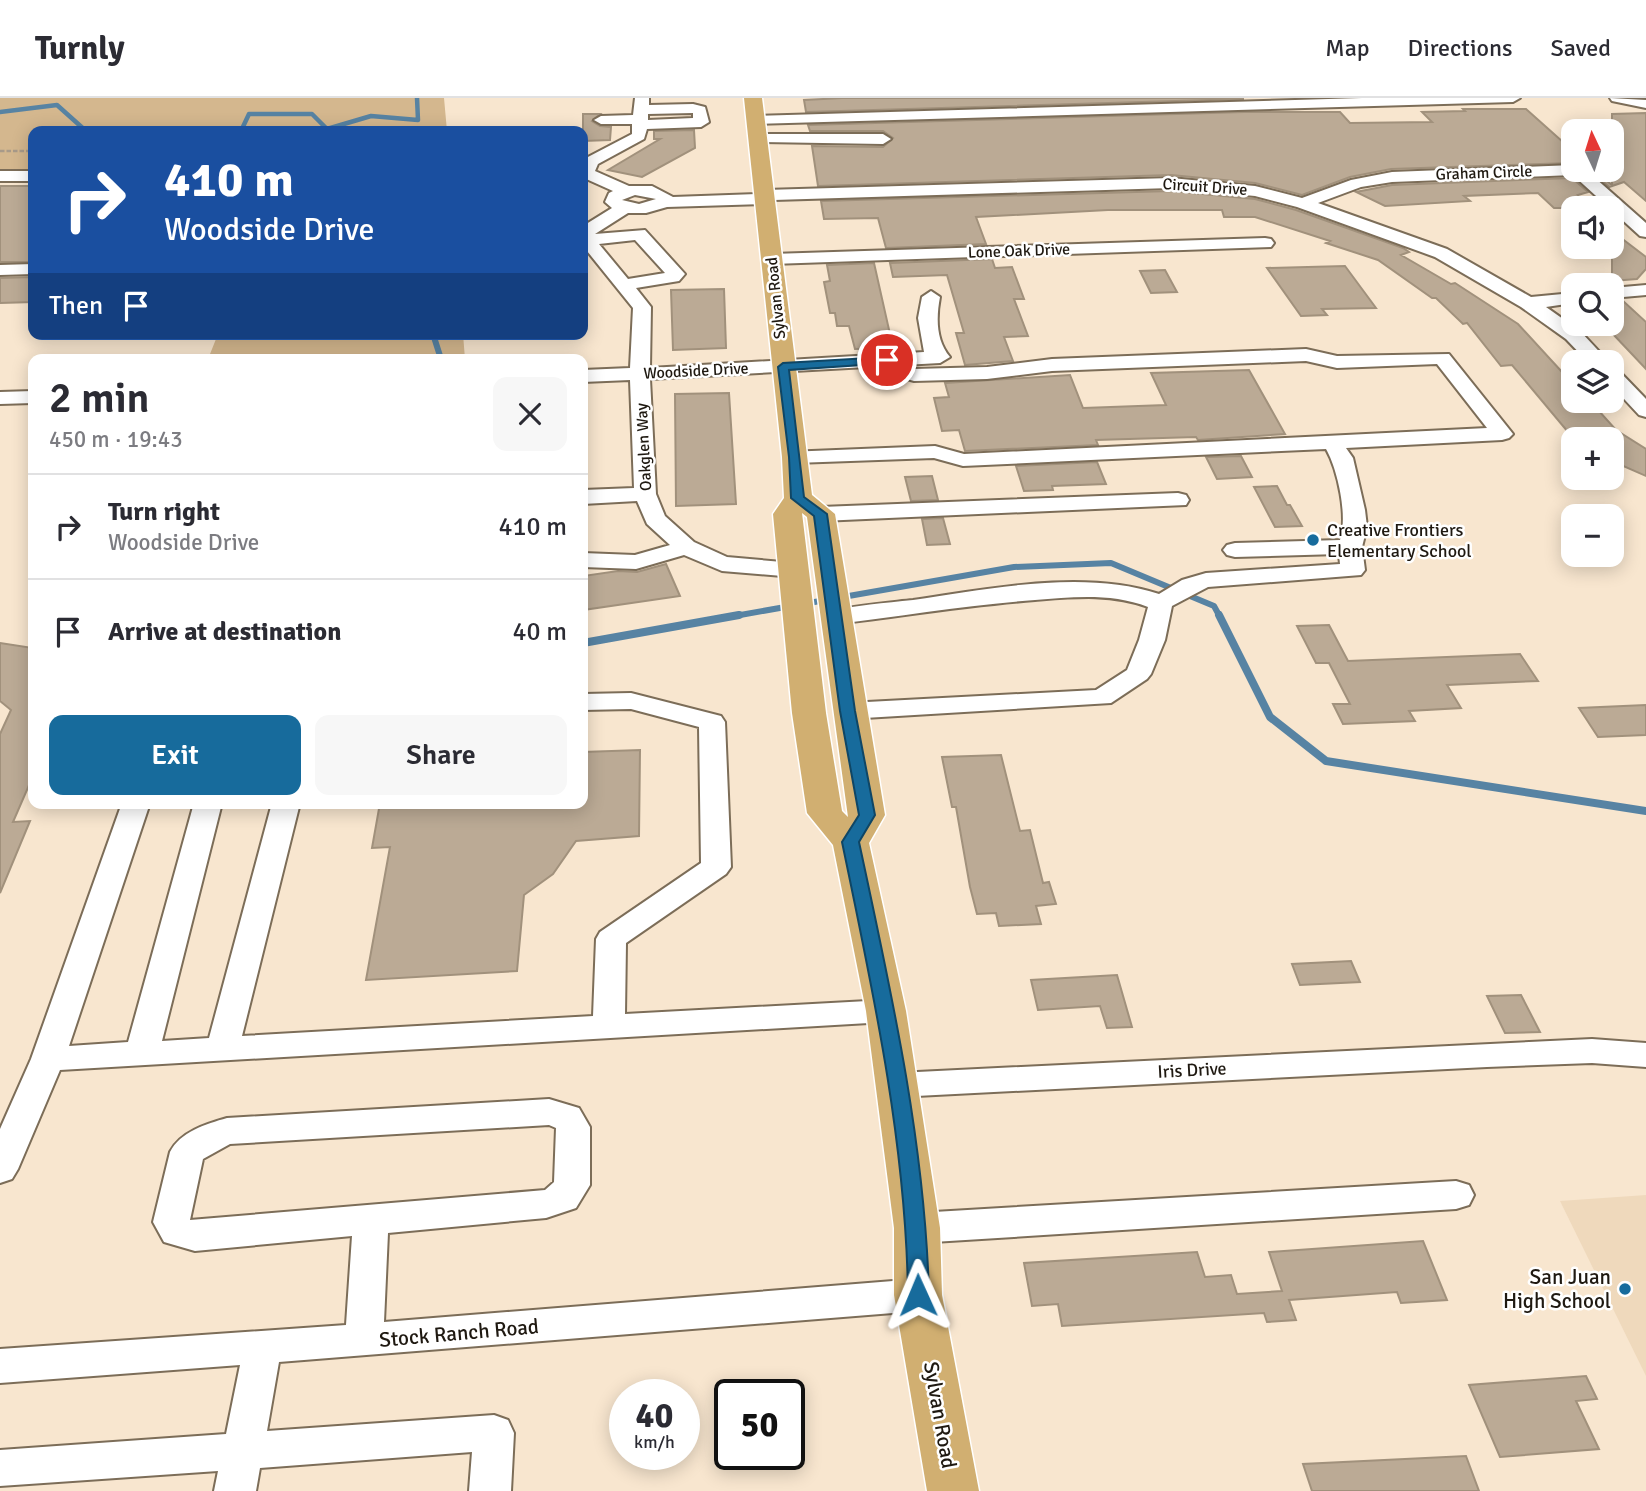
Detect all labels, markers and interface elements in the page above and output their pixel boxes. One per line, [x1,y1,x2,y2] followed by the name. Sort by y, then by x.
[35,28,125,69] text: Turnly
[1325,33,1370,63] text: Map
[1408,33,1513,63] text: Directions
[1551,33,1611,63] text: Saved
[1561,119,1624,182] north arrow
[1561,119,1624,567] map controls
[164,150,294,210] text: 410 m
[49,154,140,245] icon: right
[1435,161,1533,185] street label: Graham Circle
[1162,174,1248,200] street label: Circuit Drive
[1561,196,1624,259] button: sound
[164,210,375,249] text: Woodside Drive
[968,239,1070,263] street label: Lone Oak Drive
[762,256,790,340] street label: Sylvan Road
[1561,273,1624,336] button: search
[117,287,155,325] icon: arrive
[49,290,103,322] text: Then
[857,330,917,390] pin
[868,341,906,379] icon: arrive
[1561,350,1624,413] button: layers
[643,358,749,384] street label: Woodside Drive
[49,373,150,424] text: 2 min
[493,377,567,451] button: close
[632,402,656,491] street label: Oakglen Way
[49,425,183,454] text: 450 m · 19:43
[1561,427,1624,490] button: +
[108,496,220,528] text: Turn right
[1561,504,1624,567] button: −
[49,508,87,546] icon: right
[498,511,567,543] text: 410 m
[1327,519,1472,562] place label: Creative Frontiers Elementary School
[108,528,259,557] text: Woodside Drive
[1305,532,1321,548] marker: Creative Frontiers Elementary School
[49,613,87,651] icon: arrive
[108,616,341,648] text: Arrive at destination
[512,616,567,648] text: 40 m
[49,715,301,795] button: Exit
[315,715,567,795] button: Share
[1157,1057,1227,1083] street label: Iris Drive
[881,1258,955,1332] position arrow
[1503,1264,1611,1314] place label: San Juan High School
[1617,1281,1633,1297] marker: San Juan High School
[378,1313,540,1353] street label: Stock Ranch Road
[918,1359,962,1471] street label: Sylvan Road
[714,1379,805,1470] speed limit sign: 50
[636,1394,673,1437] text: 40
[634,1431,675,1453] text: km/h

